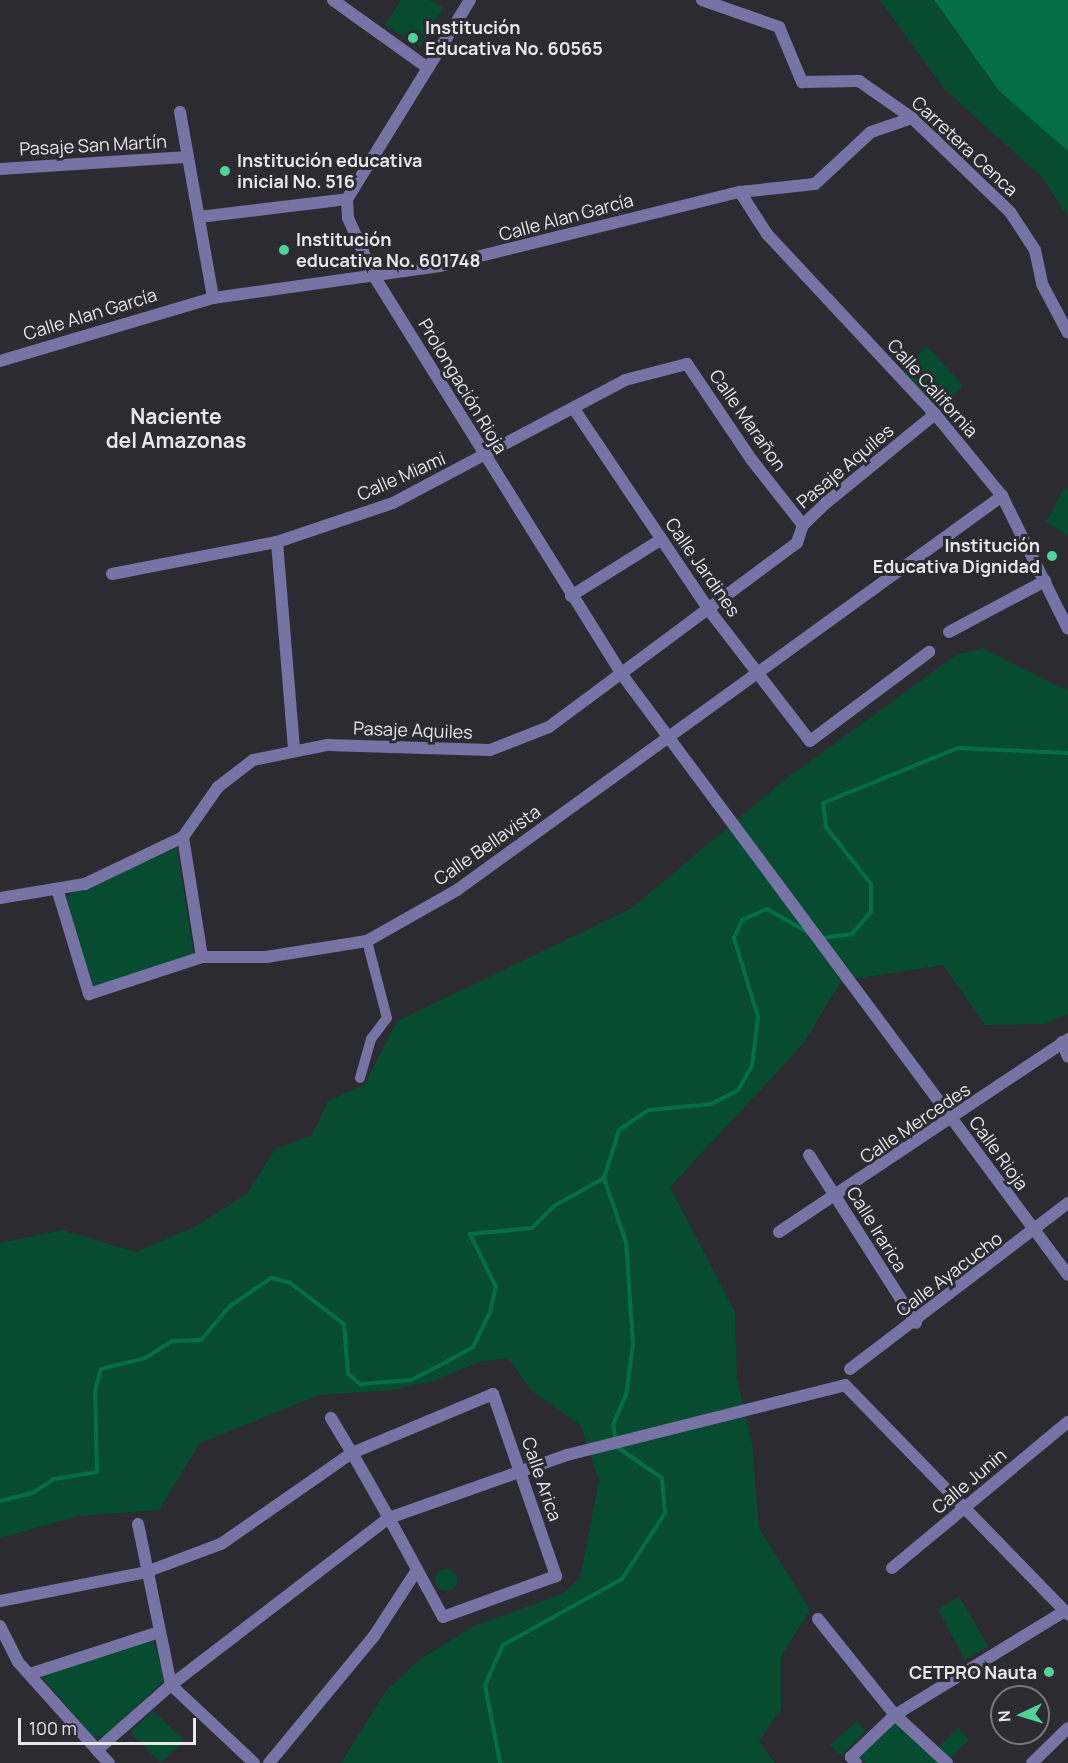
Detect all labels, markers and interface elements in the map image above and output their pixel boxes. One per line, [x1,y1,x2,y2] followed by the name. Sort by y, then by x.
[425,17,603,60] place label: Institución Educativa No. 60565
[406,31,420,45] marker: Institución Educativa No. 60565
[908,91,1022,201] street label: Carretera Cenca
[19,130,167,160] street label: Pasaje San Martín
[237,150,422,192] place label: Institución educativa inicial No. 516
[218,164,232,178] marker: Institución educativa inicial No. 516
[496,189,636,245] street label: Calle Alan García
[296,229,481,272] place label: Institución educativa No. 601748
[277,243,291,257] marker: Institución educativa No. 601748
[21,283,159,345] street label: Calle Alan García
[414,315,512,457] street label: Prolongación Rioja
[883,334,983,442] street label: Calle California
[705,365,791,475] street label: Calle Marañon
[106,403,246,453] district label: Naciente del Amazonas
[792,419,898,513] street label: Pasaje Aquiles
[354,447,448,505] street label: Calle Miami
[661,513,745,621] street label: Calle Jardines
[873,535,1040,578] place label: Institución Educativa Dignidad
[1045,549,1059,563] marker: Institución Educativa Dignidad
[353,717,473,743] street label: Pasaje Aquiles
[430,800,544,890] street label: Calle Bellavista
[856,1078,974,1168] street label: Calle Mercedes
[965,1112,1033,1194] street label: Calle Rioja
[842,1182,912,1276] street label: Calle Irarica
[892,1227,1006,1321] street label: Calle Ayacucho
[518,1434,566,1524] street label: Calle Arica
[928,1444,1010,1518] street label: Calle Junin
[909,1661,1037,1683] place label: CETPRO Nauta
[1042,1665,1056,1679] marker: CETPRO Nauta
[990,1685,1050,1745] north arrow
[21,1706,200,1744] scale bar
[993,1710,1015,1723] text: N
[29,1716,77,1740] text: 100 m

